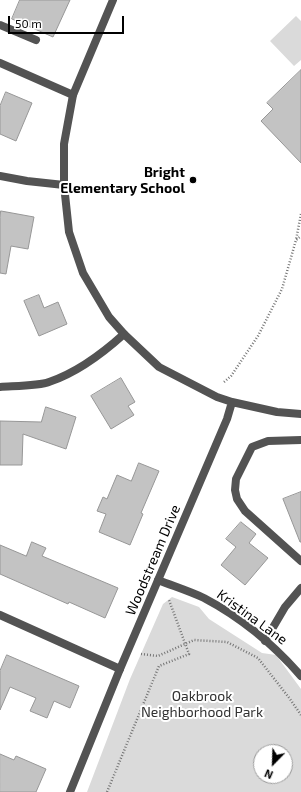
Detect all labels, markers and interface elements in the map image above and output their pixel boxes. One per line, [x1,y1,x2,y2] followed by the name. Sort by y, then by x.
[10,8,126,34] scale bar
[15,16,42,30] text: 50 m
[60,164,185,196] place label: Bright Elementary School
[188,175,198,185] marker: Bright Elementary School
[122,502,184,618] street label: Woodstream Drive
[214,586,290,648] street label: Kristina Lane
[141,688,263,720] park label: Oakbrook Neighborhood Park
[253,744,293,784] north arrow
[262,767,275,782] text: N

